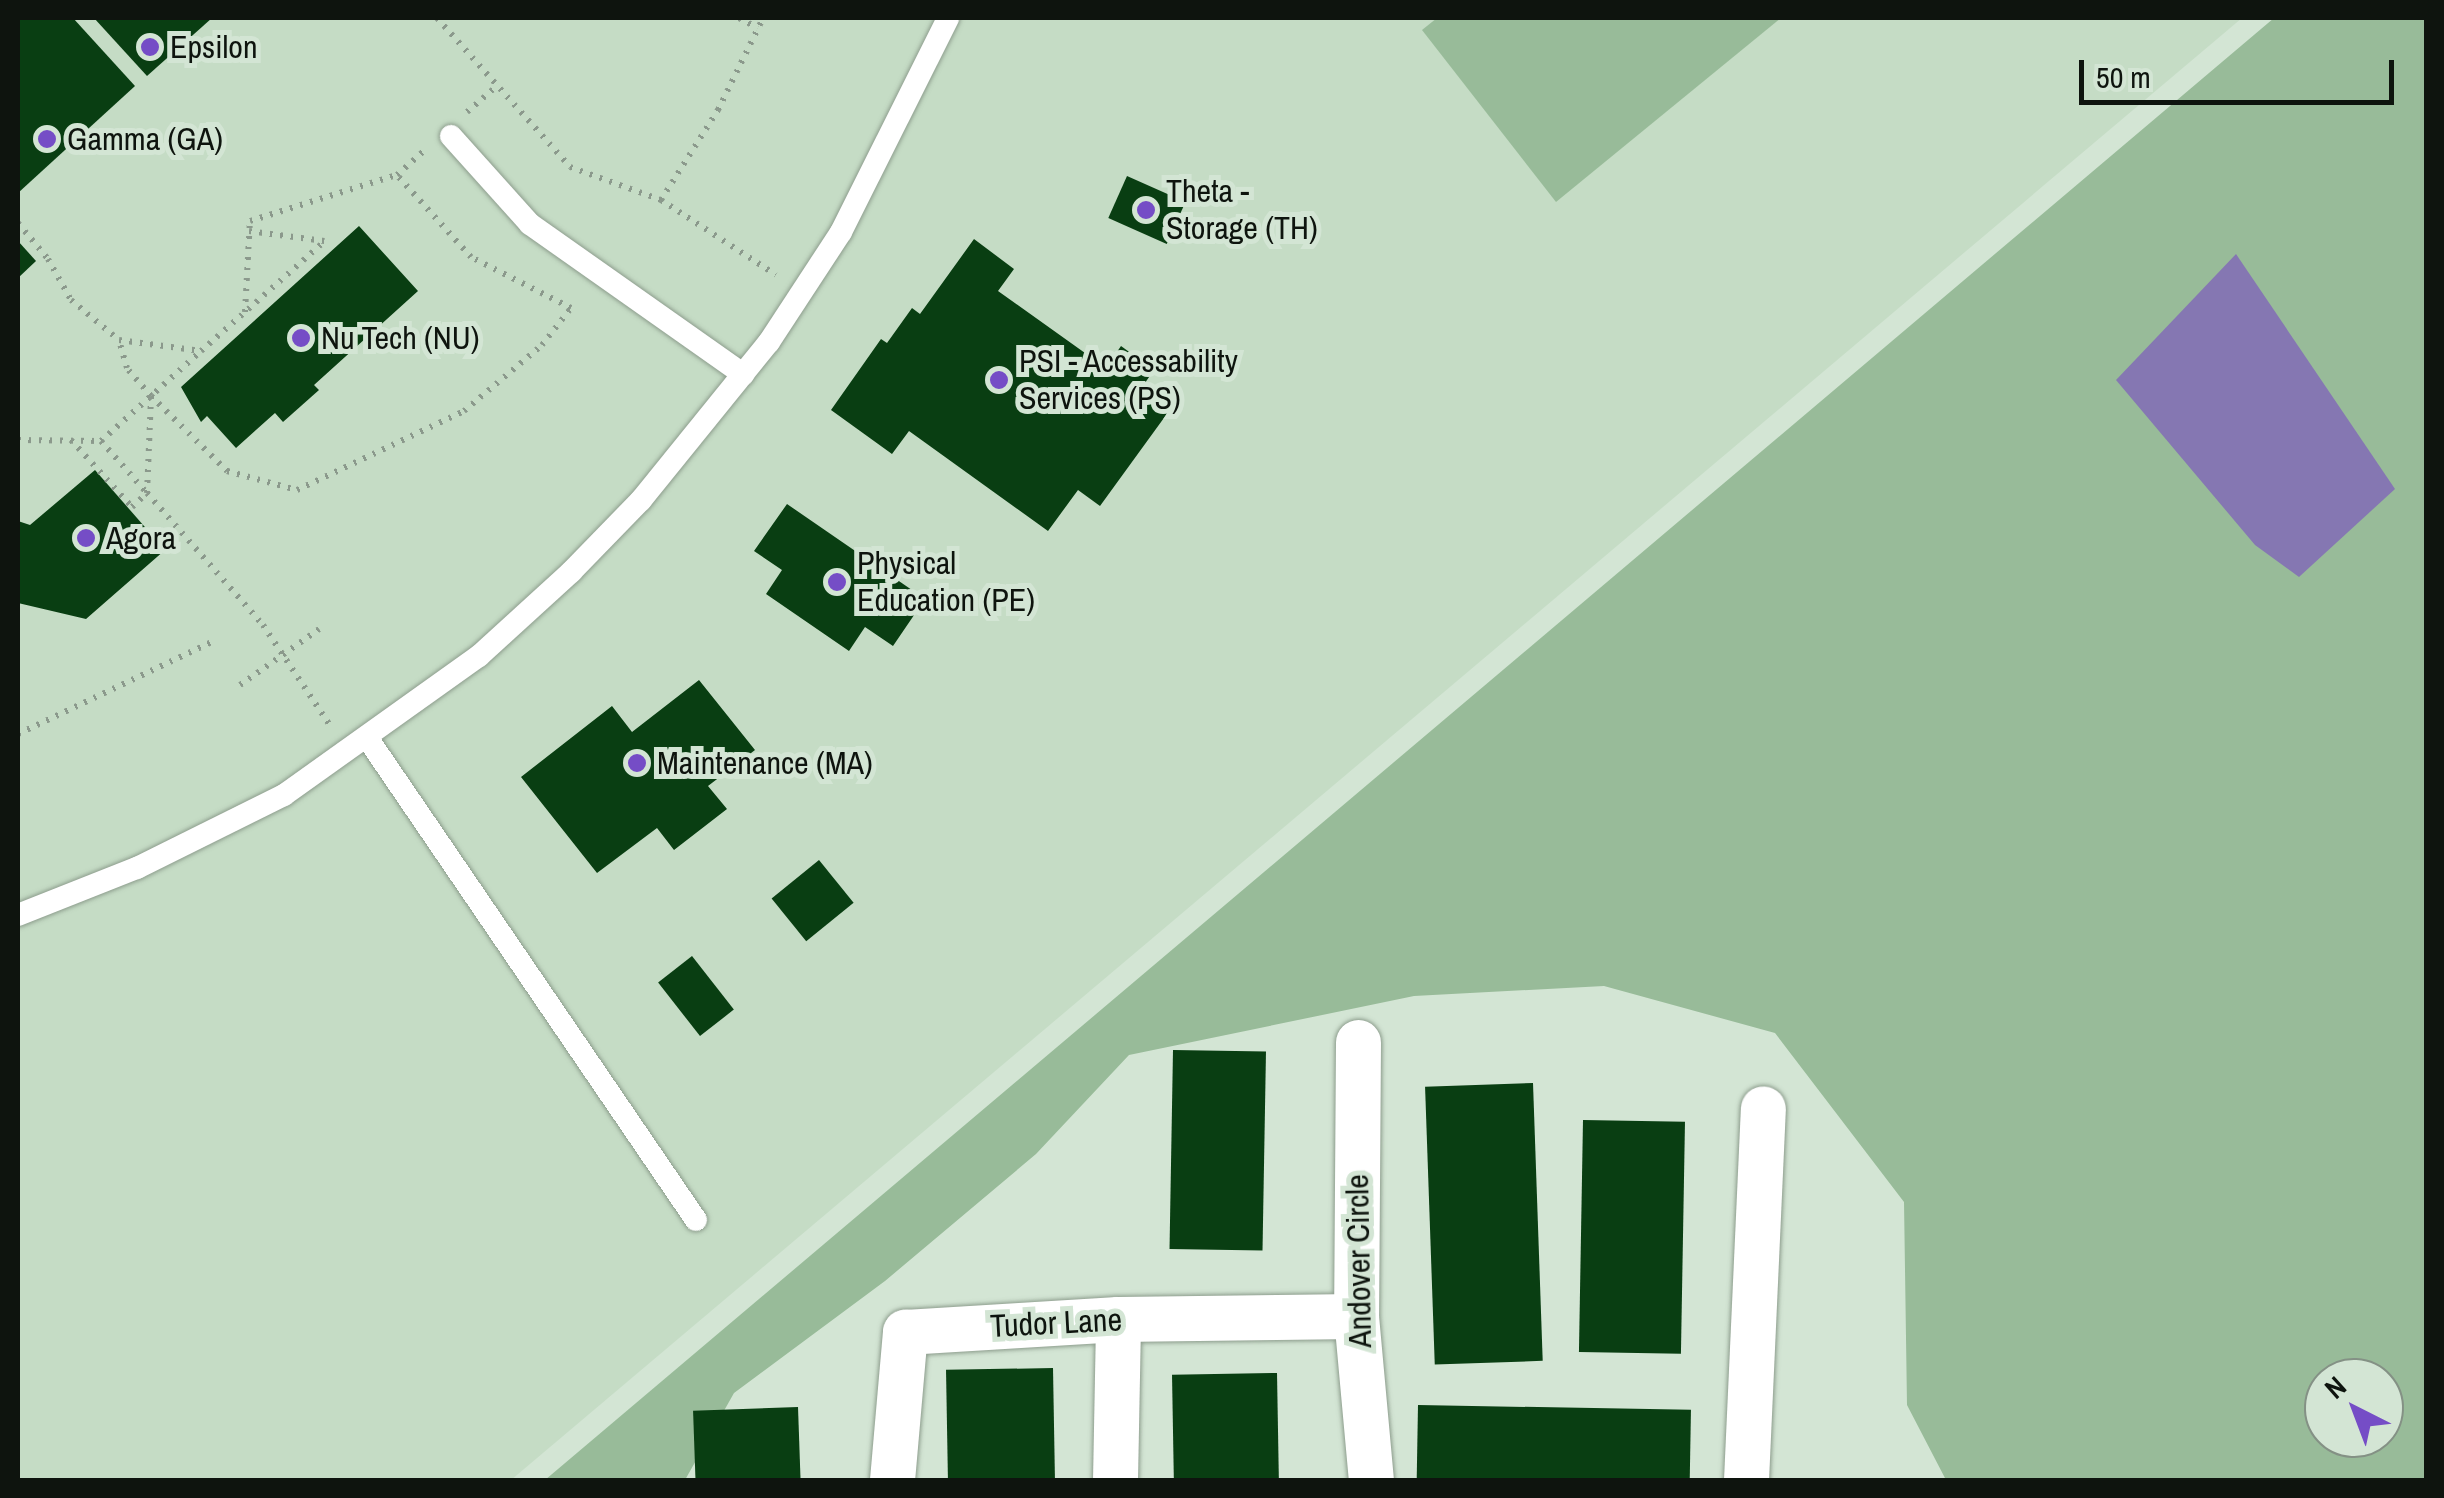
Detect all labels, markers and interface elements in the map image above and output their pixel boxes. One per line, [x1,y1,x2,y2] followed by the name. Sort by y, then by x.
[170,28,258,66] place label: Epsilon
[139,36,161,58] marker: Epsilon
[2084,40,2399,102] scale bar
[2096,57,2151,97] text: 50 m
[67,120,223,158] place label: Gamma (GA)
[36,128,58,150] marker: Gamma (GA)
[1166,173,1318,248] place label: Theta - Storage (TH)
[1135,199,1157,221] marker: Theta - Storage (TH)
[321,319,480,357] place label: Nu Tech (NU)
[290,327,312,349] marker: Nu Tech (NU)
[1019,343,1239,418] place label: PSI - Accessability Services (PS)
[988,369,1010,391] marker: PSI - Accessability Services (PS)
[106,519,176,557] place label: Agora
[75,527,97,549] marker: Agora
[857,545,1035,620] place label: Physical Education (PE)
[826,571,848,593] marker: Physical Education (PE)
[657,744,873,782] place label: Maintenance (MA)
[626,752,648,774] marker: Maintenance (MA)
[1338,1174,1380,1348] street label: Andover Circle
[989,1300,1123,1346] street label: Tudor Lane
[2304,1358,2404,1458] north arrow
[2316,1368,2354,1407] text: N

